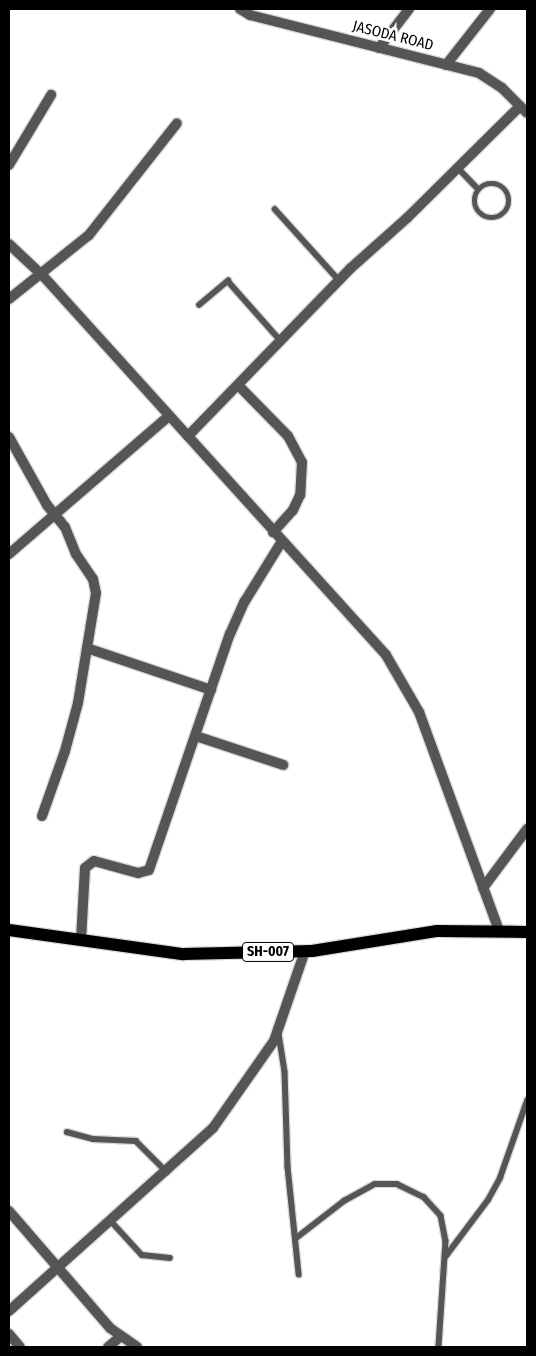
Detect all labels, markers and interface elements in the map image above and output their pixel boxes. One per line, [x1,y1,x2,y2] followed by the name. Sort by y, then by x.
[351,17,435,55] street label: JASODA ROAD
[242,940,294,964] road number: SH-007

